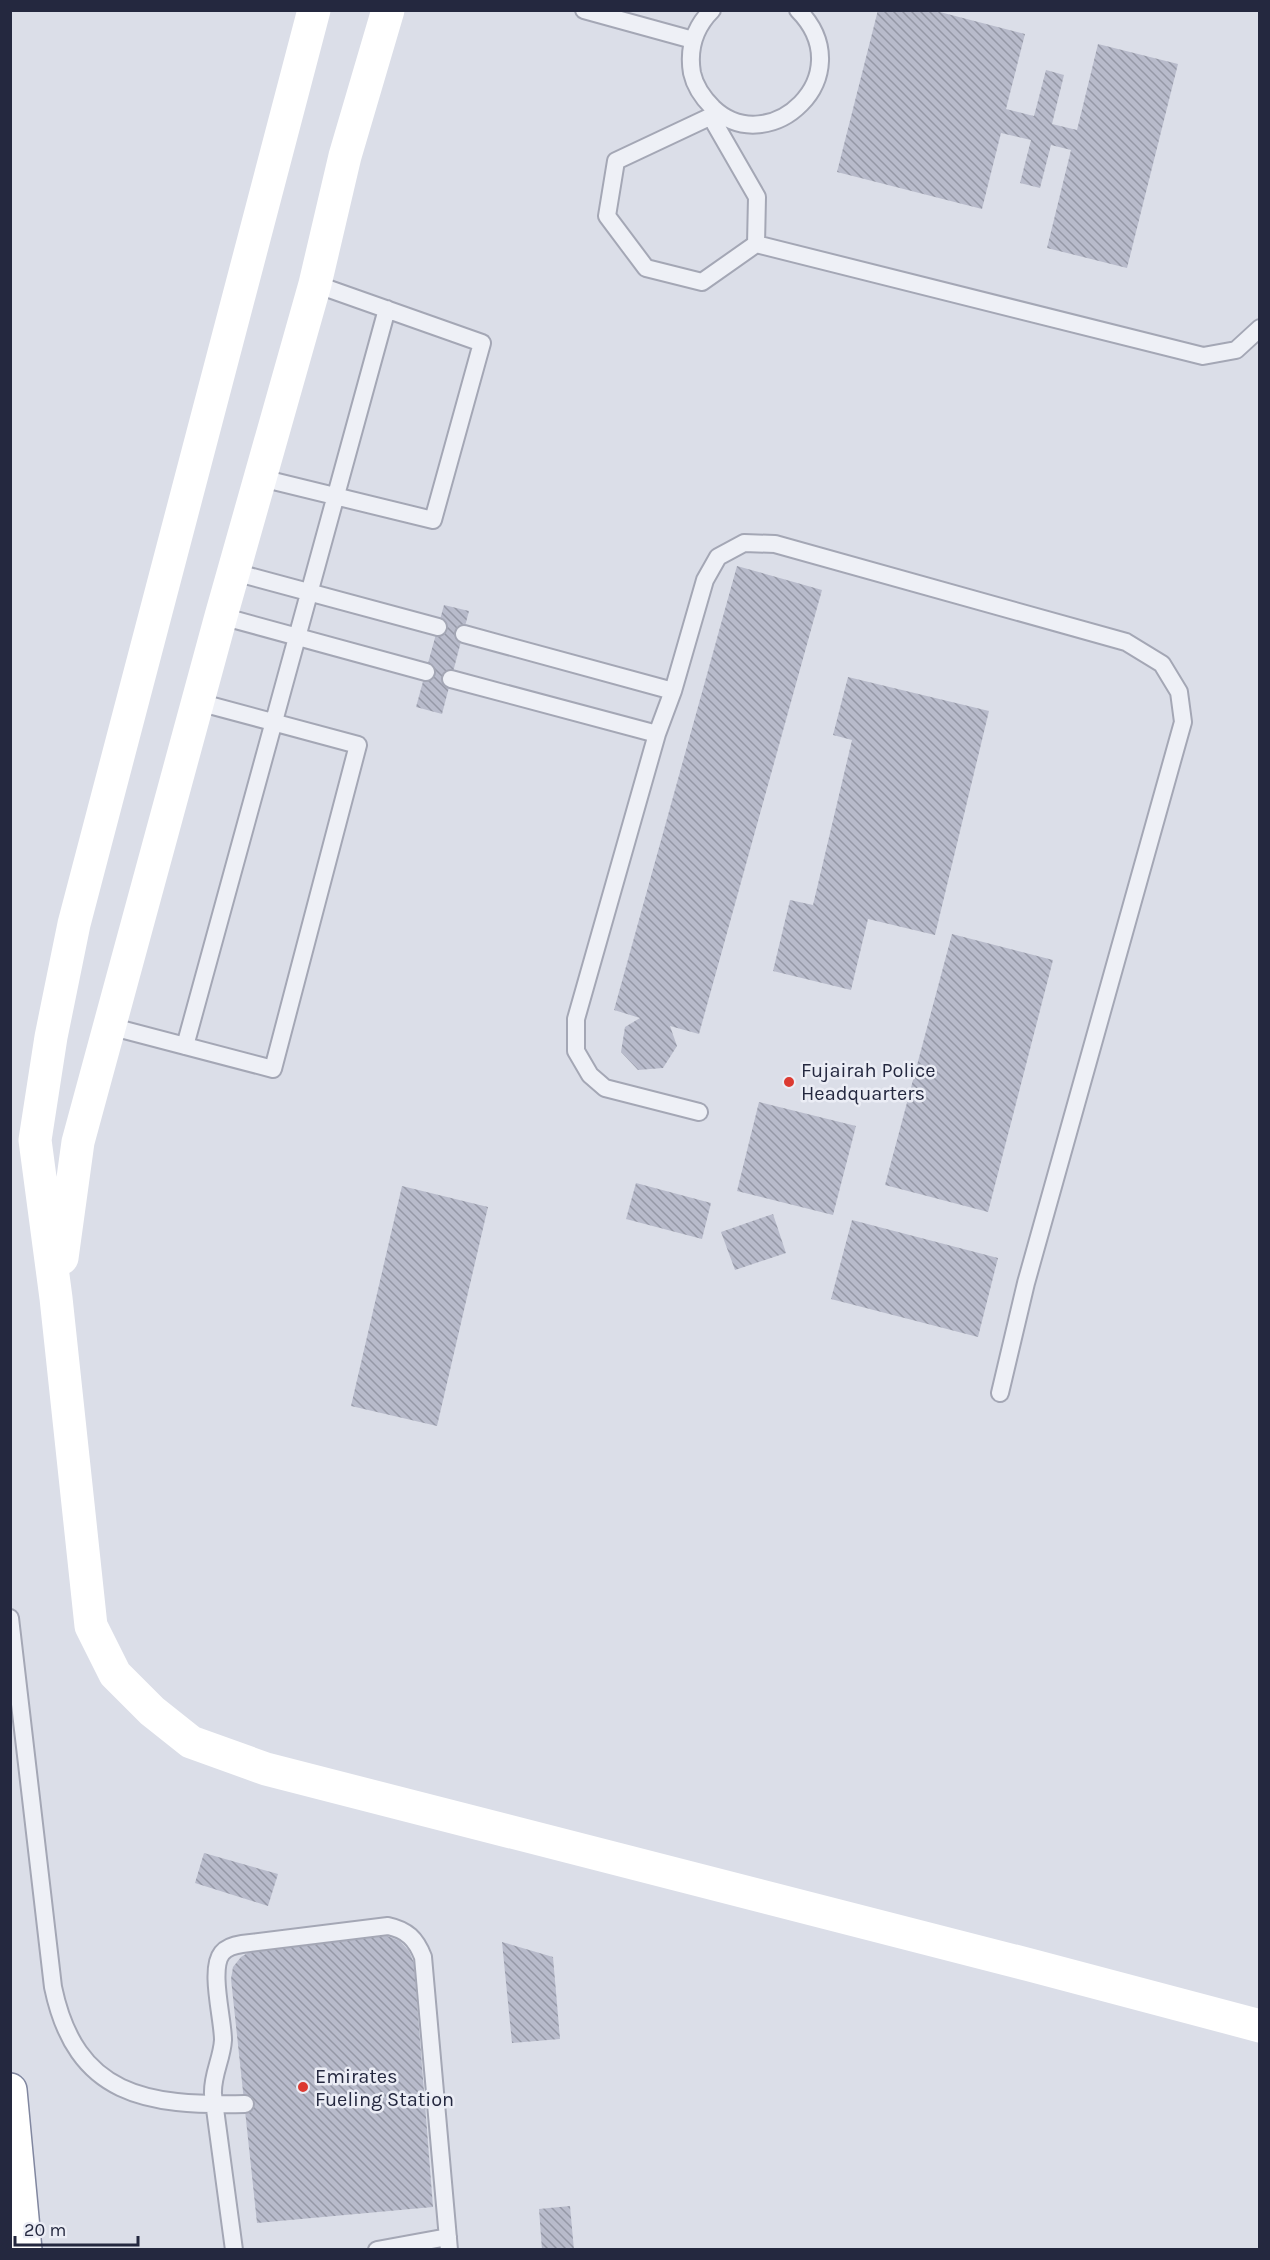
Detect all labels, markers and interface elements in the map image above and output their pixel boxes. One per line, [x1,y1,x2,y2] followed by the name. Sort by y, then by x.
[801,1059,936,1105] place label: Fujairah Police Headquarters
[782,1075,796,1089] marker: Fujairah Police Headquarters
[315,2065,454,2111] place label: Emirates Fueling Station
[296,2080,310,2094] marker: Emirates Fueling Station
[15,2209,138,2247] scale bar
[24,2219,66,2241] text: 20 m

